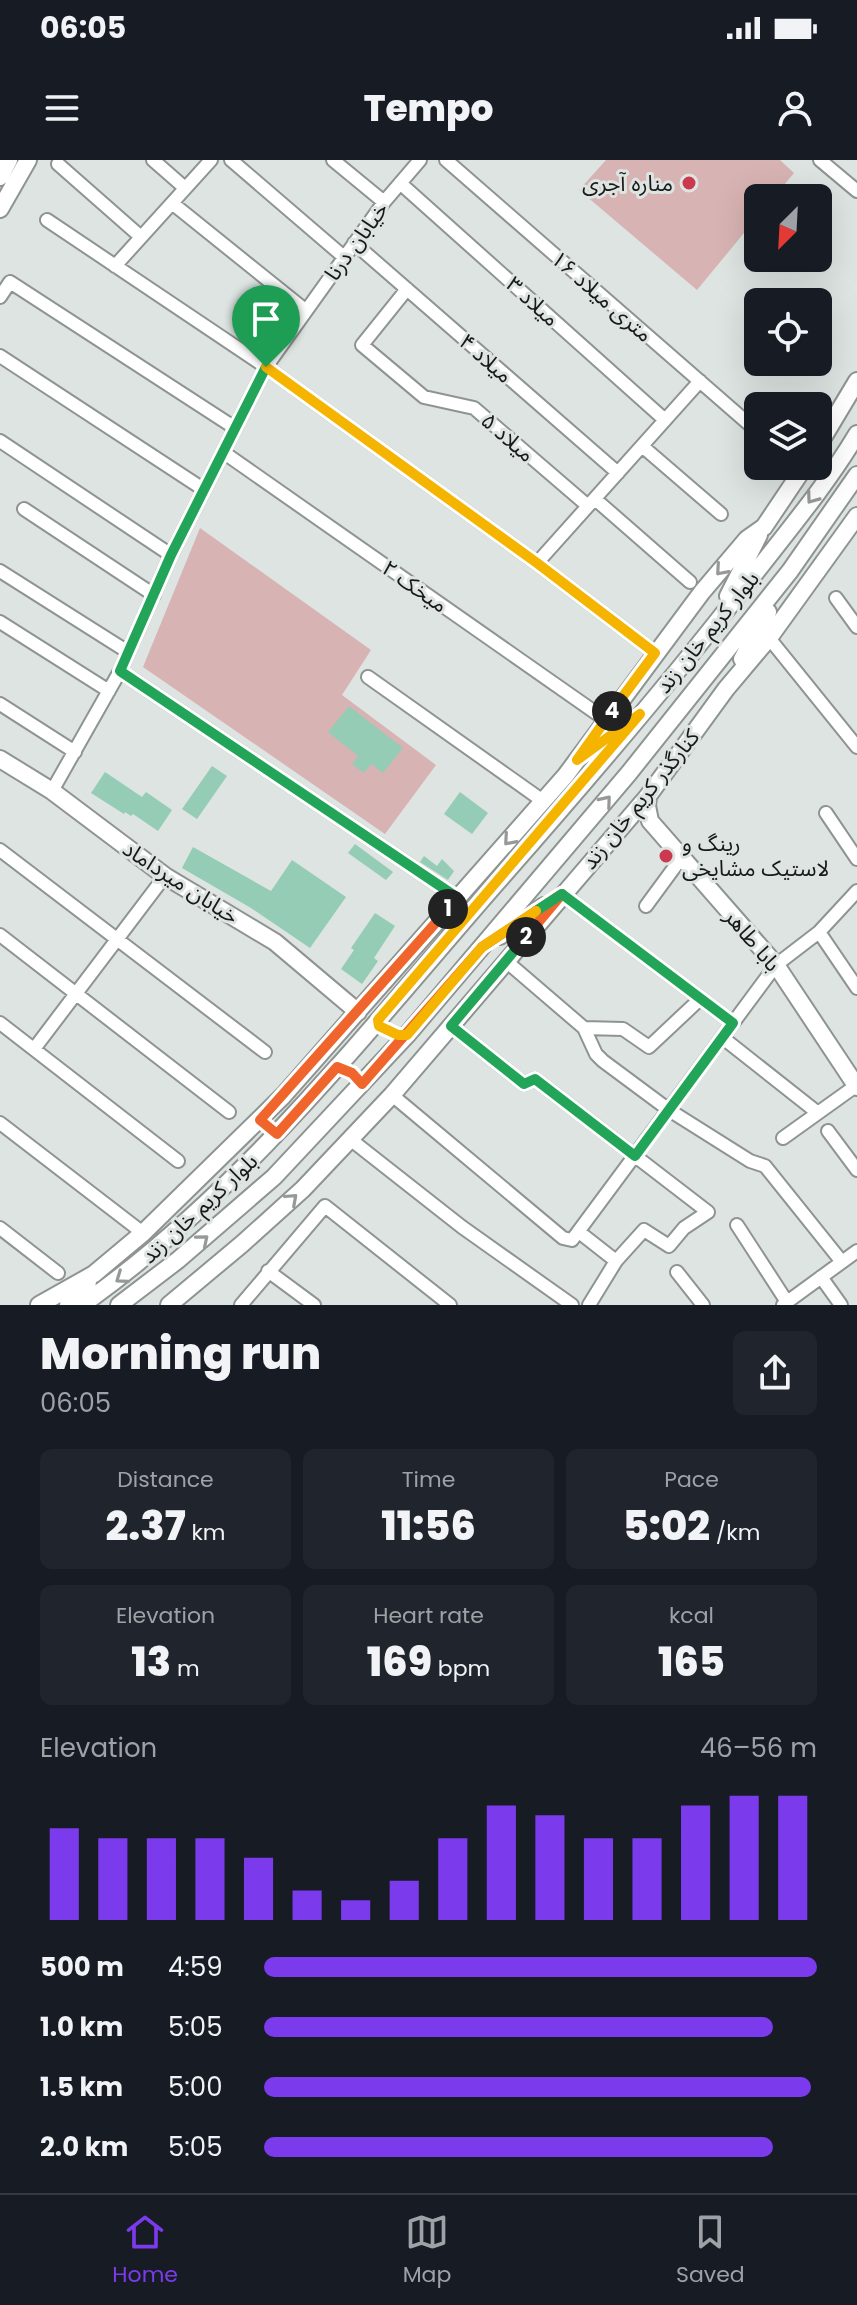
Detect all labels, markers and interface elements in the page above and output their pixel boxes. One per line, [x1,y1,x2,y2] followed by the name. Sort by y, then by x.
[40,6,126,49] text: 06:05
[364,83,493,134] text: Tempo
[40,86,84,130] icon: menu
[773,86,817,130] icon: person
[582,168,673,199] place label: مناره آجری
[680,174,698,192] marker: مناره آجری
[744,184,832,272] north arrow
[744,184,832,480] map controls
[317,195,396,287] street label: خیابان درنا
[544,243,659,349] street label: ۱۶ متری میلاد
[499,269,566,334] street label: میلاد ۳
[232,285,300,367] pin
[744,288,832,376] button: locate
[244,297,288,341] icon: arrive
[452,326,519,390] street label: میلاد ۴
[744,392,832,480] button: layers
[474,405,541,469] street label: میلاد ۵
[807,489,822,504] one-way arrow
[376,553,454,620] street label: میخک ۲
[716,560,731,575] one-way arrow
[648,565,767,701] street label: بلوار کریم خان زند
[592,691,632,731] pin: 4
[605,695,619,726] text: 4
[574,722,708,877] street label: کنارگذر کریم خان زند
[596,796,611,811] one-way arrow
[682,828,829,884] place label: رینگ و لاستیک مشایخی
[504,830,518,845] one-way arrow
[117,833,245,932] street label: خیابان میرداماد
[657,847,675,865] marker: رینگ و لاستیک مشایخی
[428,889,468,929] pin: 1
[444,893,452,924] text: 1
[717,902,788,978] street label: بابا طاهر
[506,917,546,957] pin: 2
[520,921,532,952] text: 2
[134,1146,265,1271] street label: بلوار کریم خان زند
[282,1195,297,1209] one-way arrow
[194,1235,208,1250] one-way arrow
[115,1268,129,1283] one-way arrow
[40,1323,321,1384] text: Morning run
[733,1331,817,1415] button: share
[40,1385,111,1421] text: 06:05
[117,1464,214,1495] text: Distance
[402,1464,455,1495] text: Time
[664,1464,719,1495] text: Pace
[106,1498,186,1554] text: 2.37
[381,1498,476,1554] text: 11:56
[623,1498,710,1554] text: 5:02
[186,1517,226,1548] text: km
[710,1517,760,1548] text: /km
[116,1600,215,1631] text: Elevation
[373,1600,484,1631] text: Heart rate
[669,1600,714,1631] text: kcal
[131,1634,171,1690] text: 13
[367,1634,432,1690] text: 169
[658,1634,725,1690] text: 165
[171,1653,200,1684] text: m
[432,1653,490,1684] text: bpm
[40,1730,157,1766] text: Elevation
[700,1730,817,1766] text: 46–56 m
[40,1949,124,1985] text: 500 m
[168,1949,223,1985] text: 4:59
[40,2009,123,2045] text: 1.0 km
[168,2009,223,2045] text: 5:05
[40,2069,123,2105] text: 1.5 km
[168,2069,223,2105] text: 5:00
[40,2129,128,2165] text: 2.0 km
[168,2129,223,2165] text: 5:05
[112,2210,178,2291] tab: Home
[403,2210,451,2291] tab: Map
[676,2210,745,2291] tab: Saved

